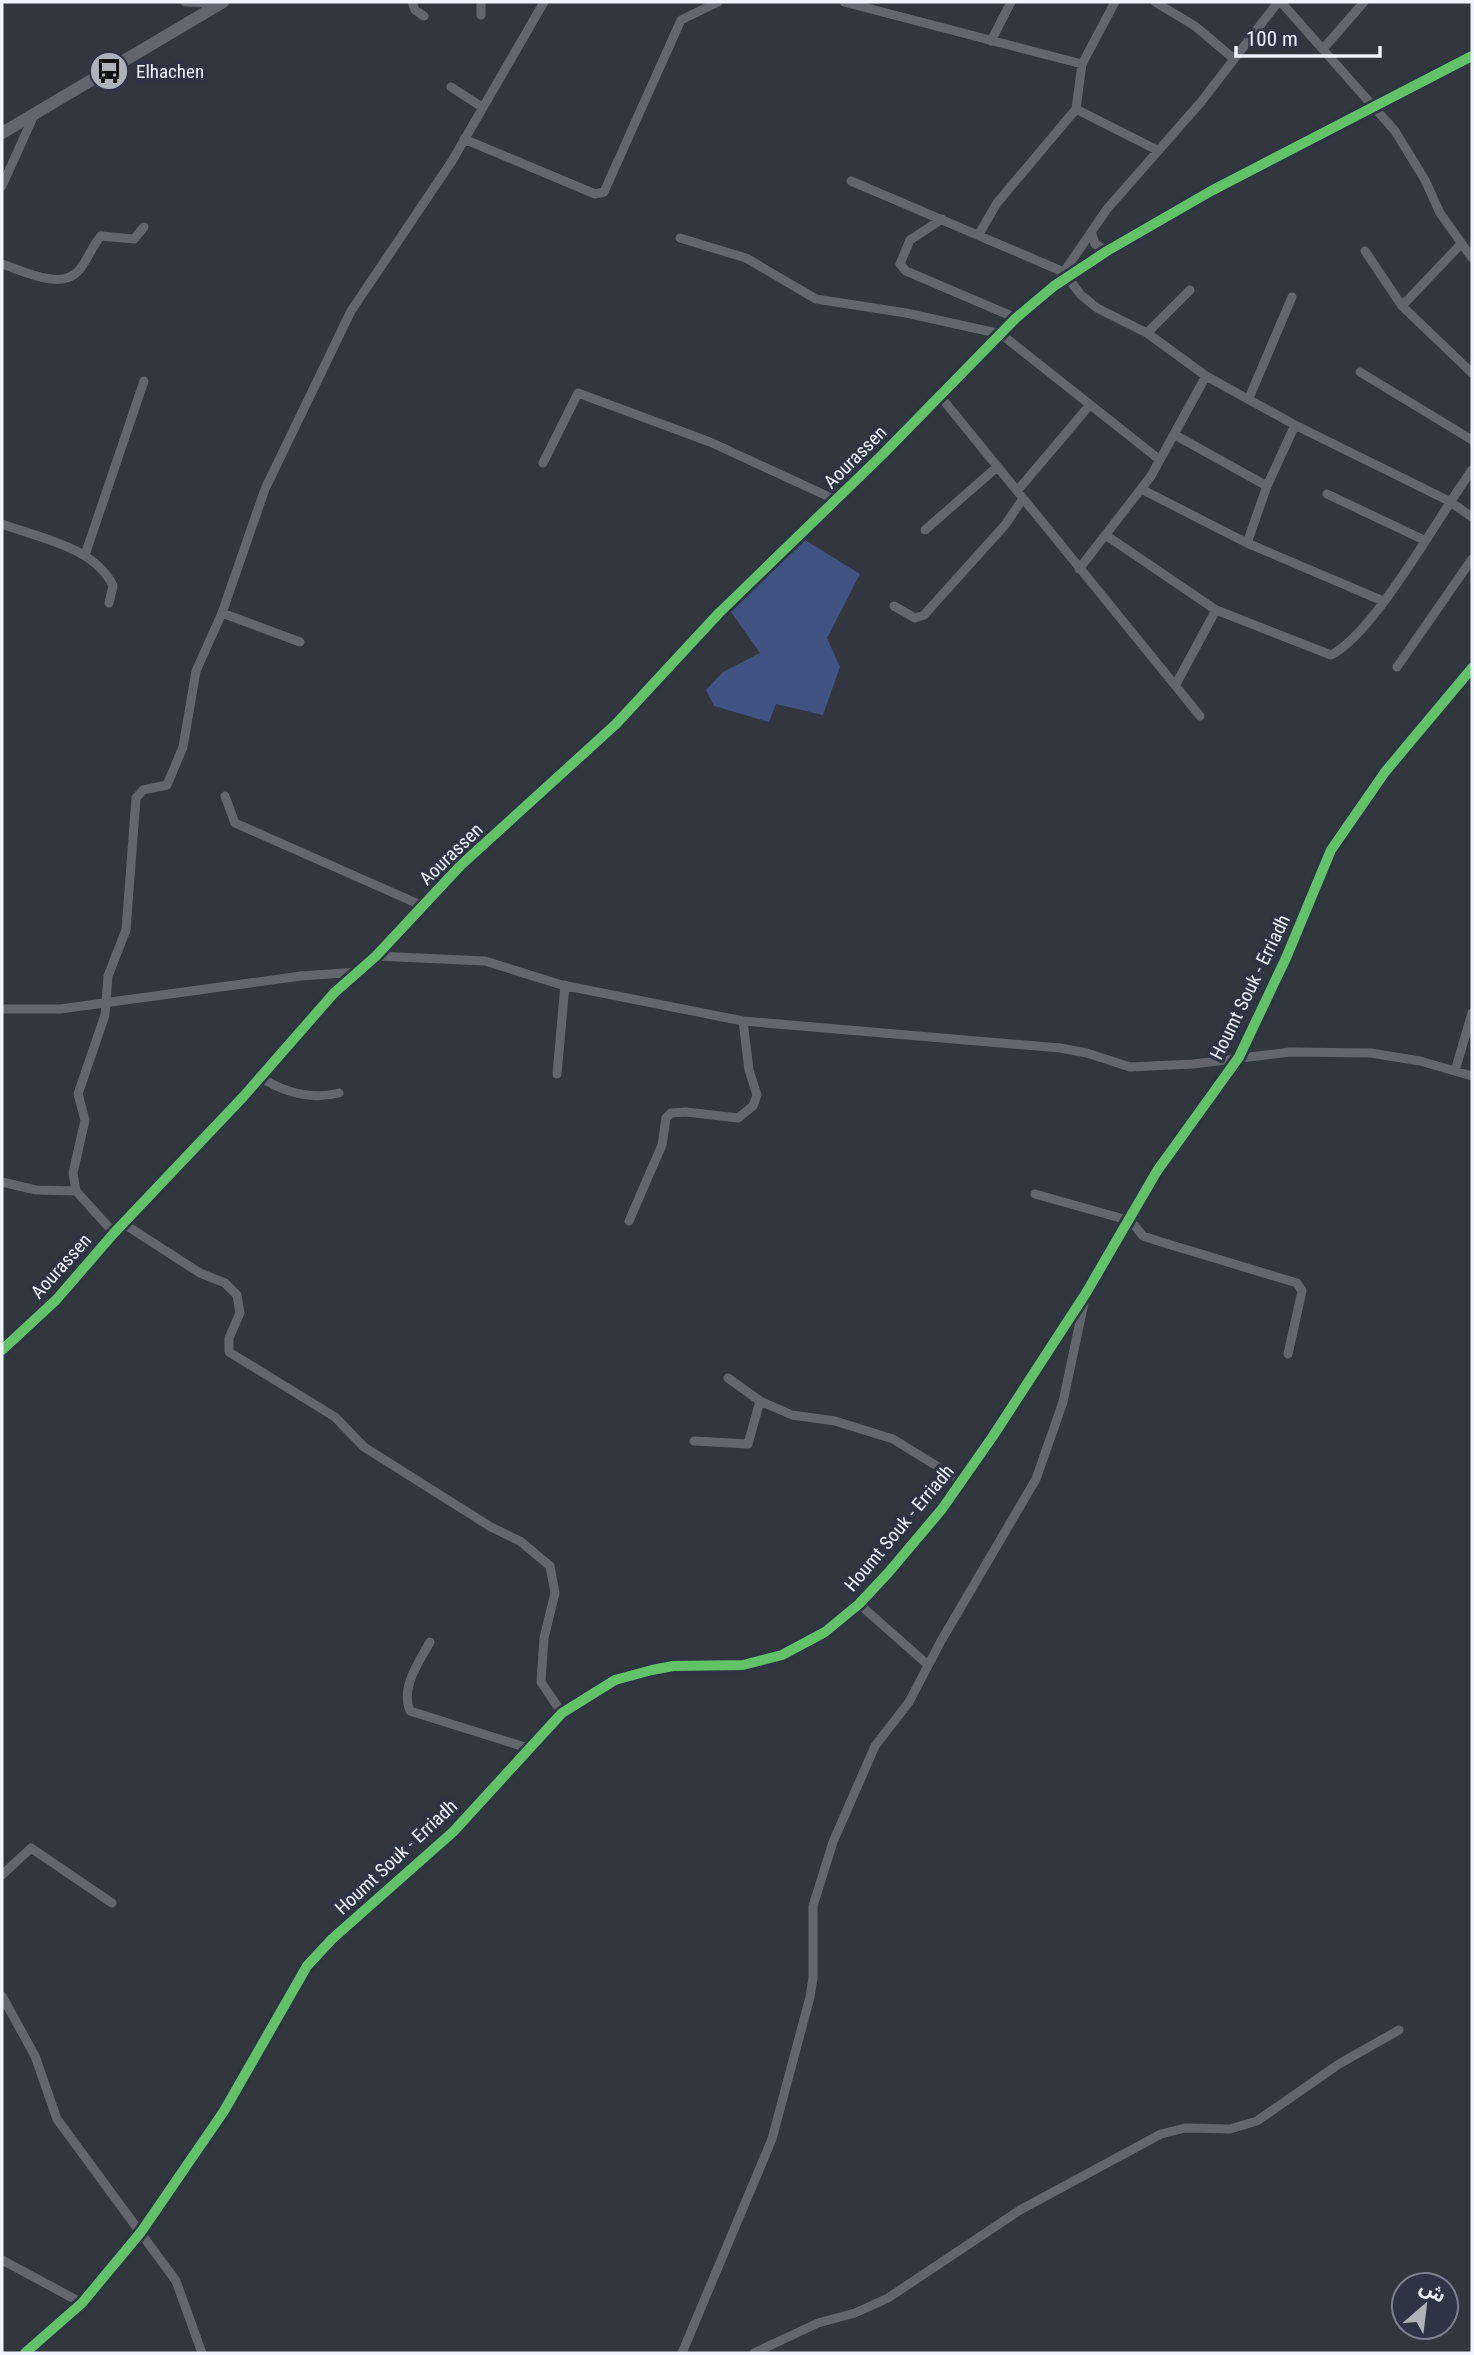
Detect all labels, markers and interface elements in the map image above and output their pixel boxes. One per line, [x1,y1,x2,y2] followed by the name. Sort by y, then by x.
[1236,14,1380,58] scale bar
[1246,27,1298,51] text: 100 m
[88,50,130,92] bus stop icon: Elhachen
[136,60,204,83] place label: Elhachen
[819,421,891,493] street label: Aourassen
[414,818,488,890] street label: Aourassen
[1205,911,1295,1063] street label: Houmt Souk - Erriadh
[26,1229,96,1303] street label: Aourassen
[839,1460,959,1596] street label: Houmt Souk - Erriadh
[330,1795,462,1919] street label: Houmt Souk - Erriadh
[1390,2271,1460,2341] north arrow
[1416,2275,1450,2308] text: ش

